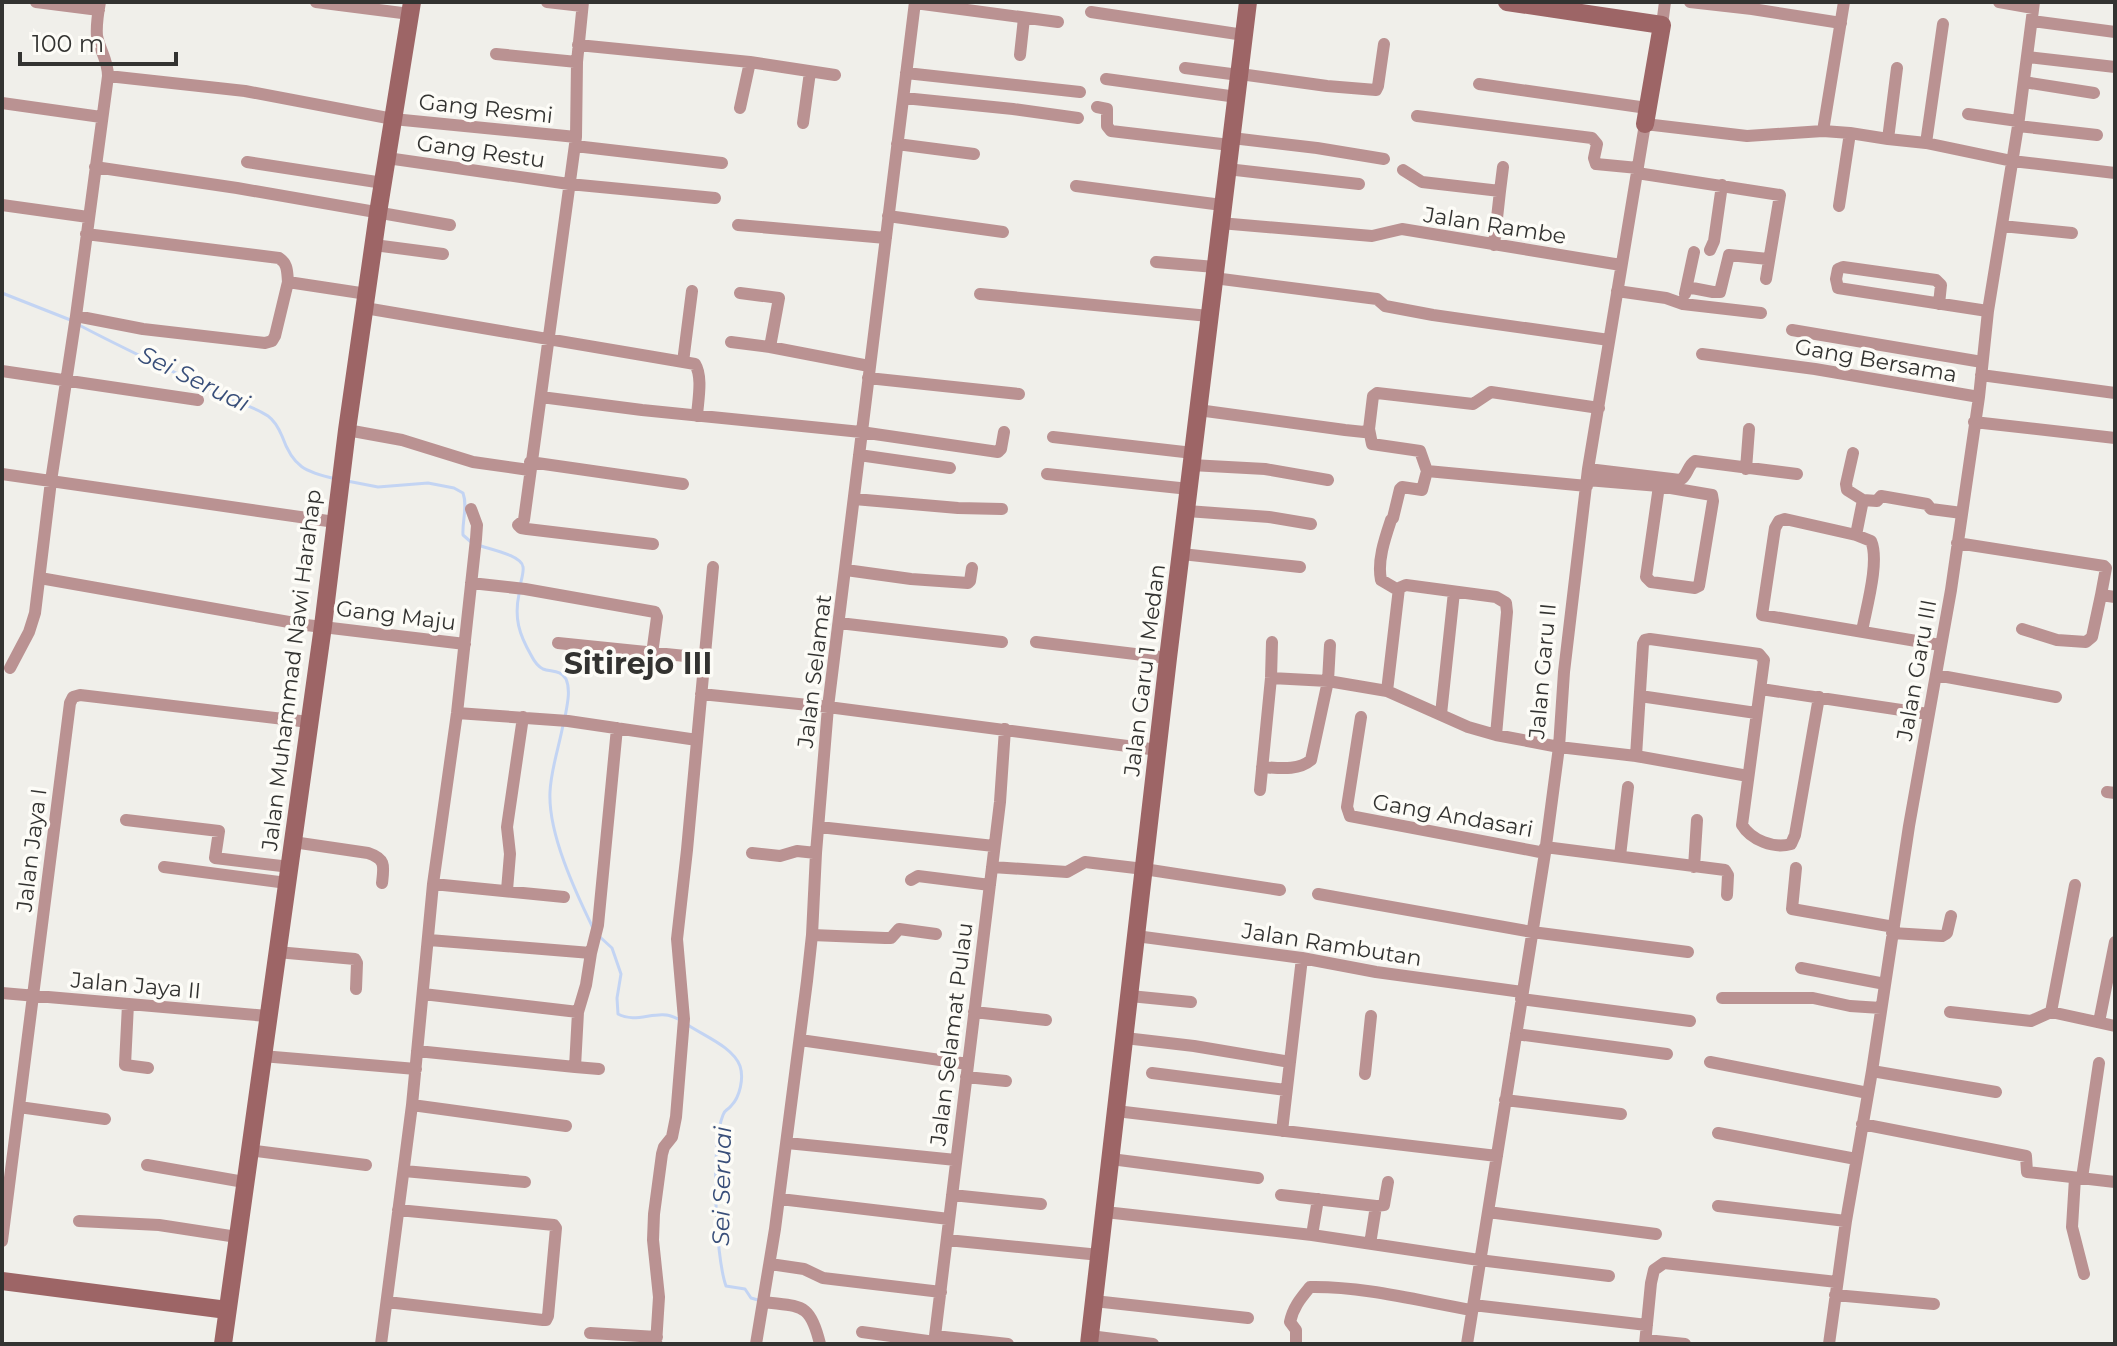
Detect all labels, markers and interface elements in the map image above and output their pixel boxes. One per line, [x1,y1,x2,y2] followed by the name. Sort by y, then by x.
[20,16,176,66] scale bar
[32,29,104,58] text: 100 m
[417,88,554,129] street label: Gang Resmi
[415,129,547,174] street label: Gang Restu
[1421,201,1568,250] street label: Jalan Rambe
[1793,333,1959,388] street label: Gang Bersama
[134,339,255,418] water label: Sei Seruai
[256,488,327,853] street label: Jalan Muhammad Nawi Harahap
[1118,562,1171,779] street label: Jalan Garu 1 Medan
[792,593,837,750] street label: Jalan Selamat
[334,595,457,636] street label: Gang Maju
[1891,597,1942,744] street label: Jalan Garu III
[1523,602,1562,741] street label: Jalan Garu II
[564,645,712,682] district label: Sitirejo III
[10,787,52,914] street label: Jalan Jaya I
[1371,788,1535,843] street label: Gang Andasari
[1239,917,1424,972] street label: Jalan Rambutan
[924,921,979,1148] street label: Jalan Selamat Pulau
[69,966,202,1005] street label: Jalan Jaya II
[706,1125,737,1246] water label: Sei Seruai

